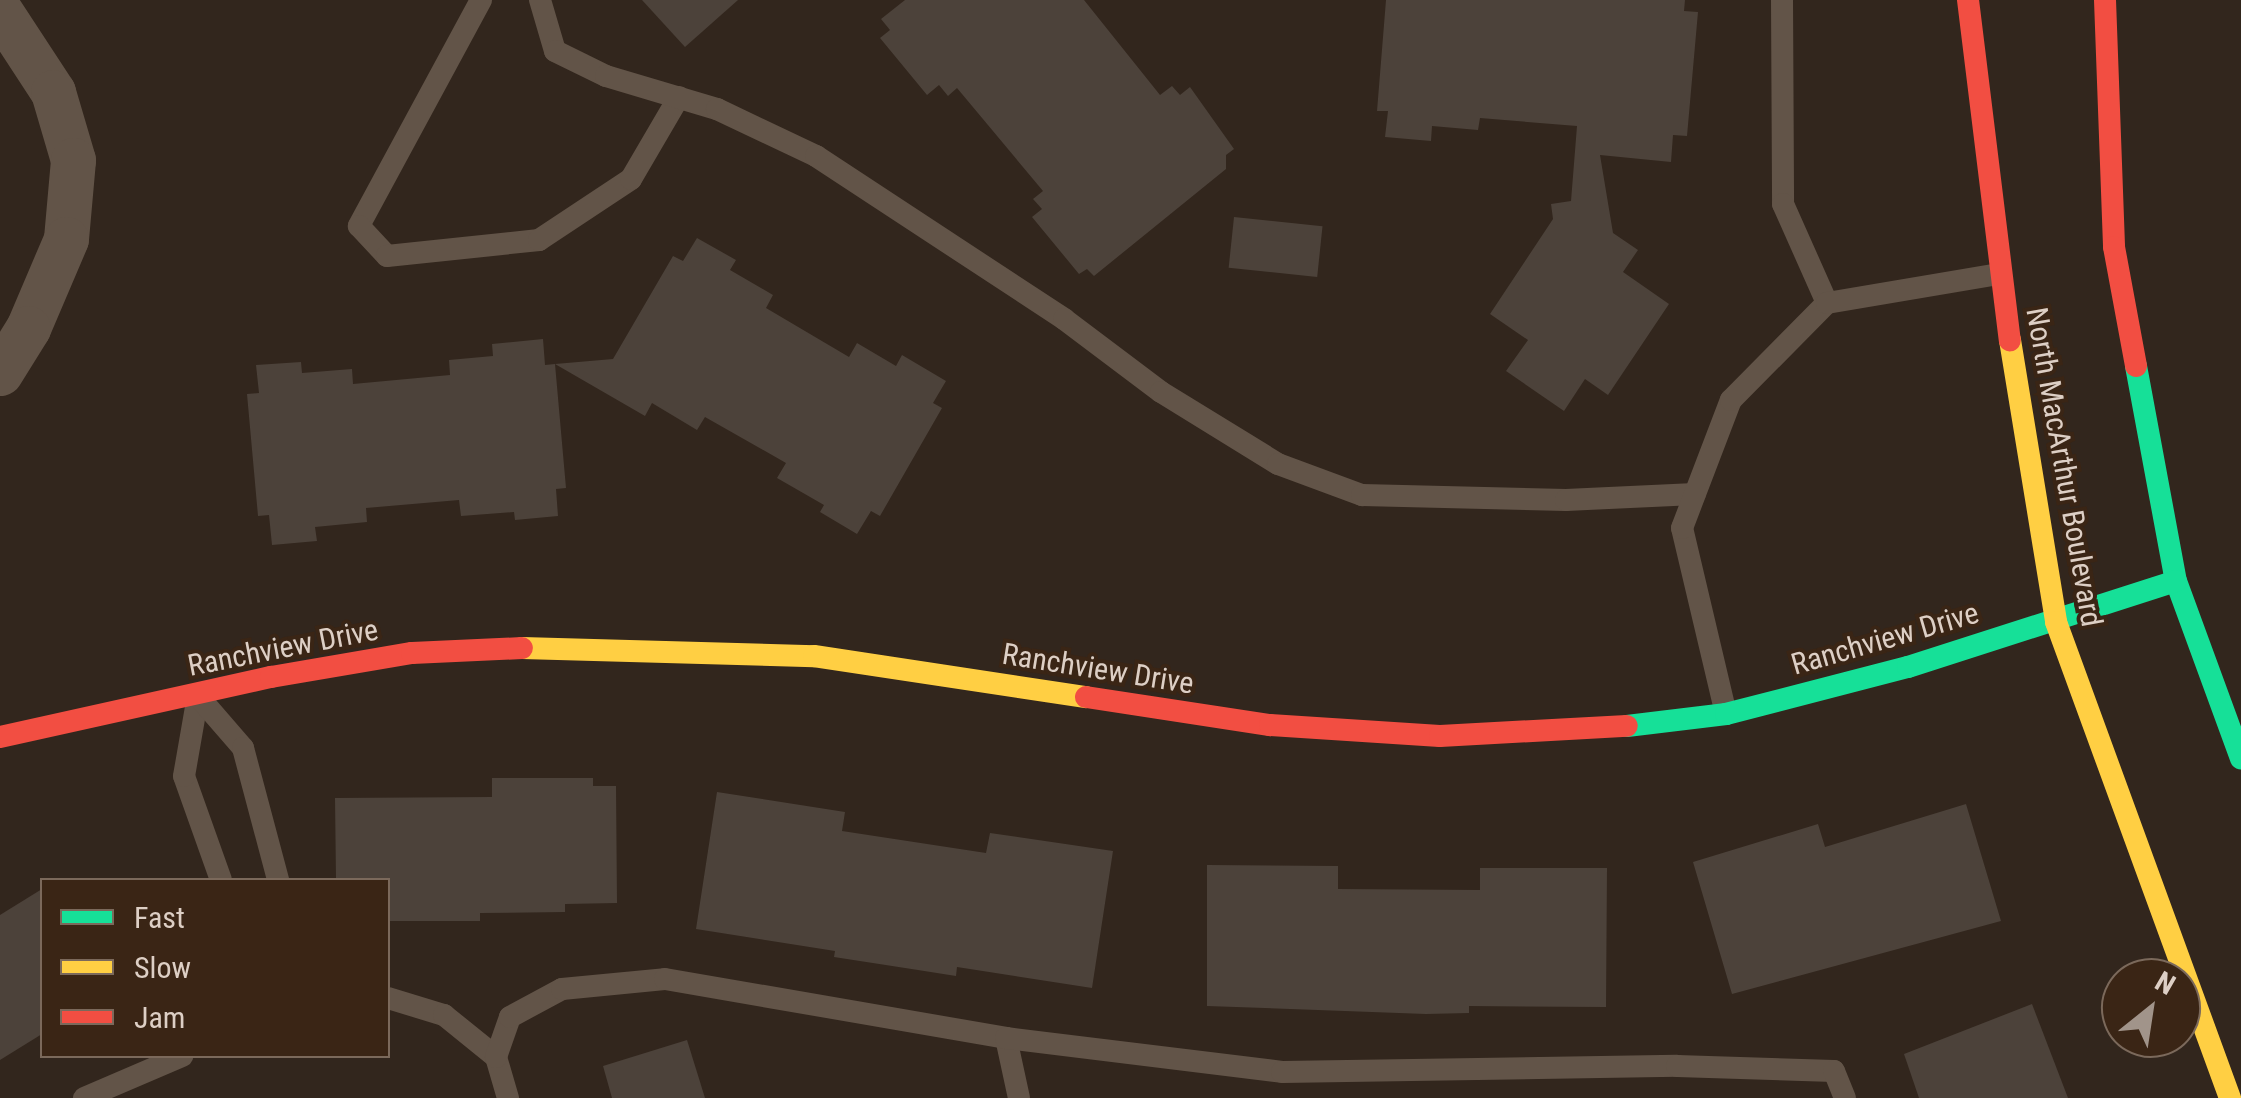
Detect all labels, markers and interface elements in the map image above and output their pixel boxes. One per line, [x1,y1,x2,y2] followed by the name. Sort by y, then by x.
[2018,305,2110,629] street label: North MacArthur Boulevard
[1787,595,1983,683] street label: Ranchview Drive
[185,612,381,684] street label: Ranchview Drive
[1000,636,1196,702] street label: Ranchview Drive
[40,878,390,1058] legend
[134,900,185,935] text: Fast
[134,950,191,985] text: Slow
[2101,958,2201,1058] north arrow
[2150,965,2181,1002] text: N
[134,1000,185,1035] text: Jam

